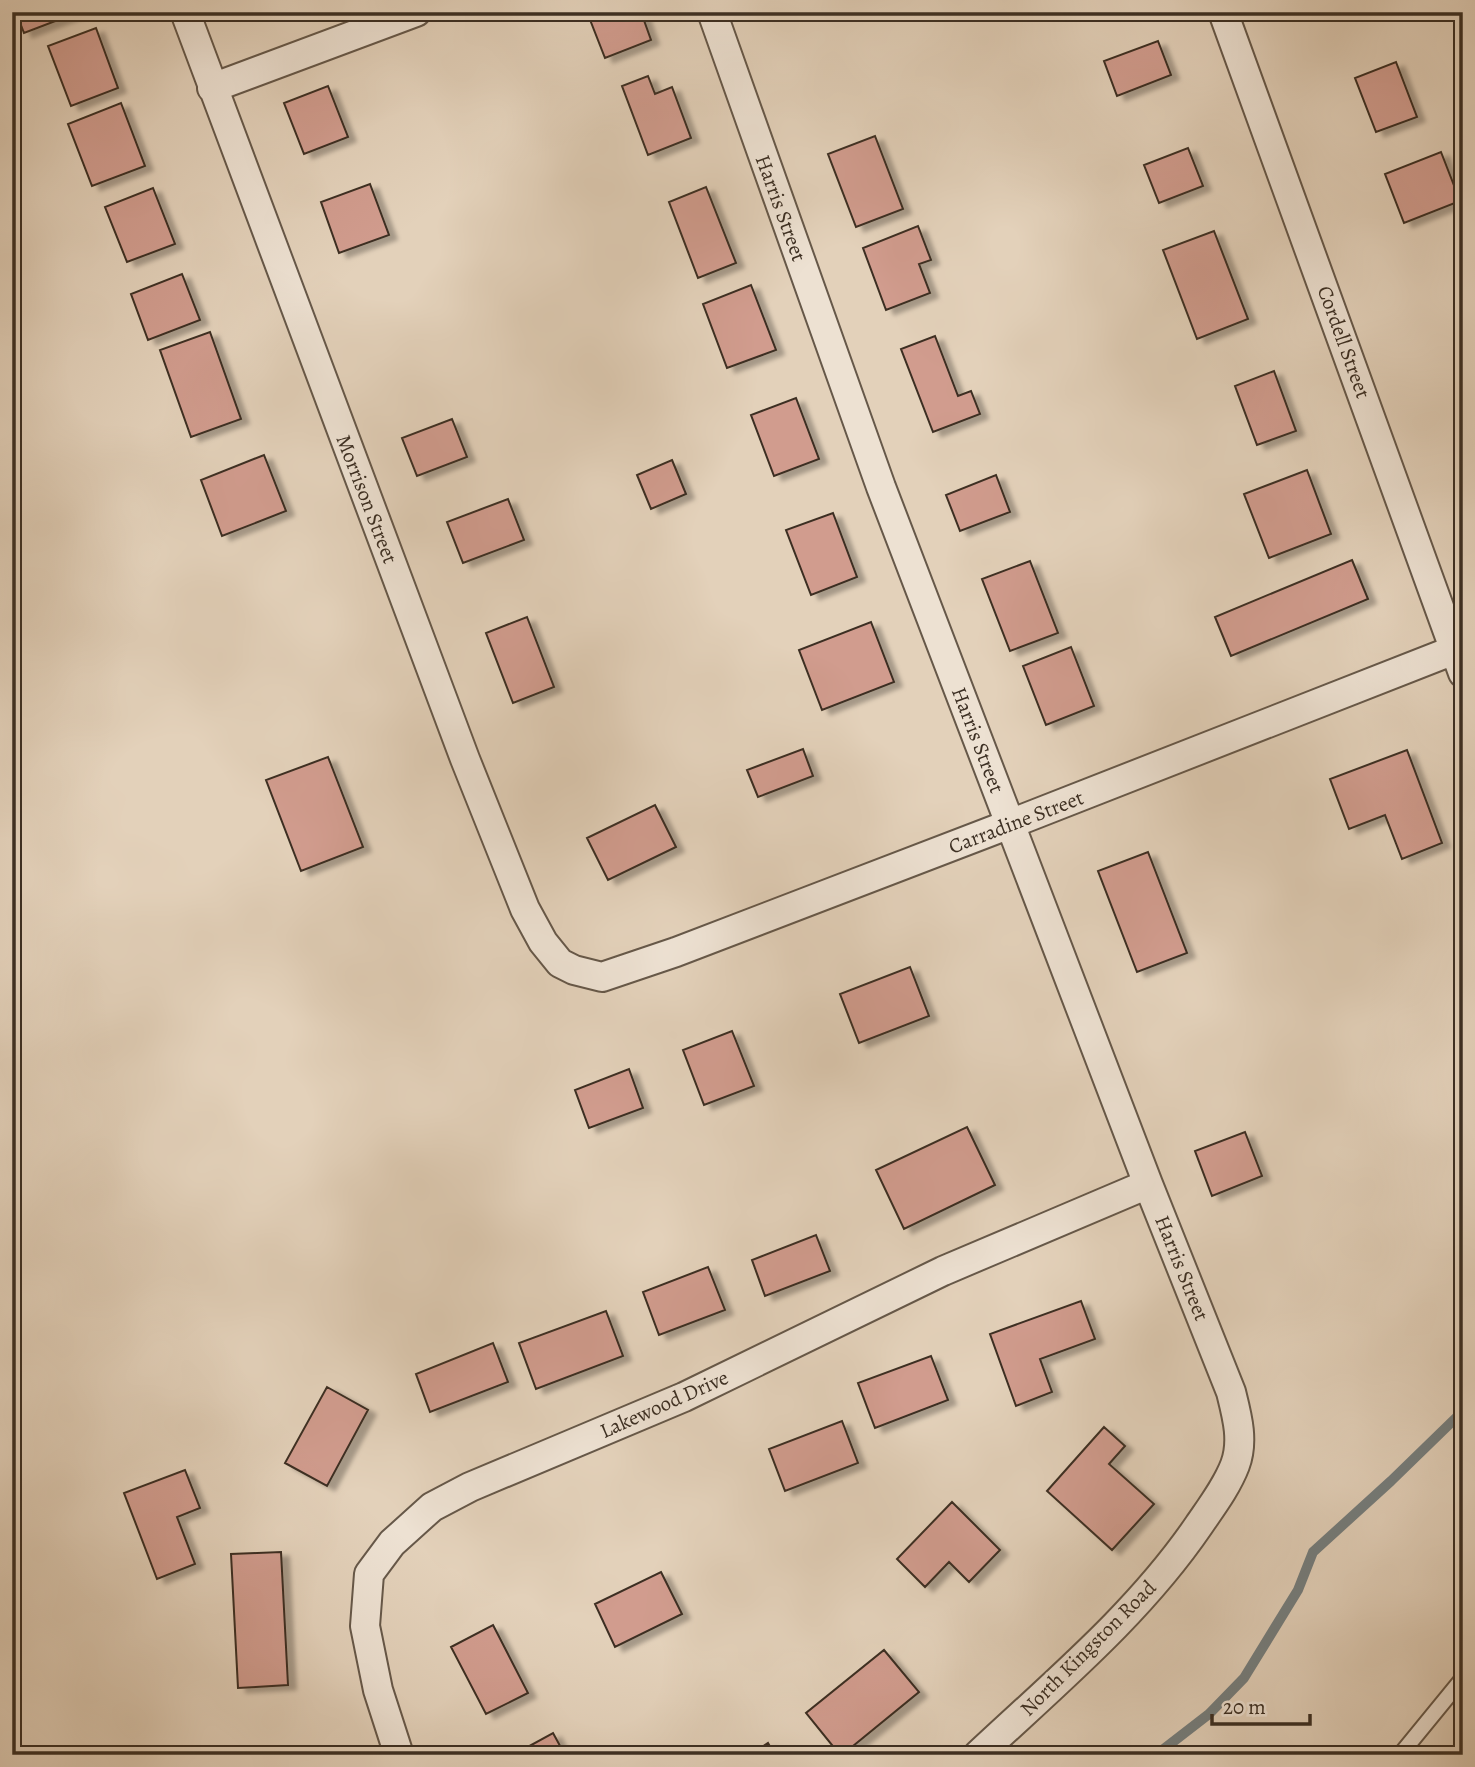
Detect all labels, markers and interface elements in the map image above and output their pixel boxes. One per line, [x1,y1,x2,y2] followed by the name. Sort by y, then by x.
[749,151,813,265] street label: Harris Street
[1311,282,1377,402] street label: Cordell Street
[330,430,404,568] street label: Morrison Street
[945,683,1011,797] street label: Harris Street
[944,783,1088,861] street label: Carradine Street
[1148,1211,1216,1325] street label: Harris Street
[595,1363,733,1445] street label: Lakewood Drive
[1014,1573,1163,1722] street label: North Kingston Road
[1212,1683,1310,1727] scale bar
[1223,1693,1266,1721] text: 20 m

